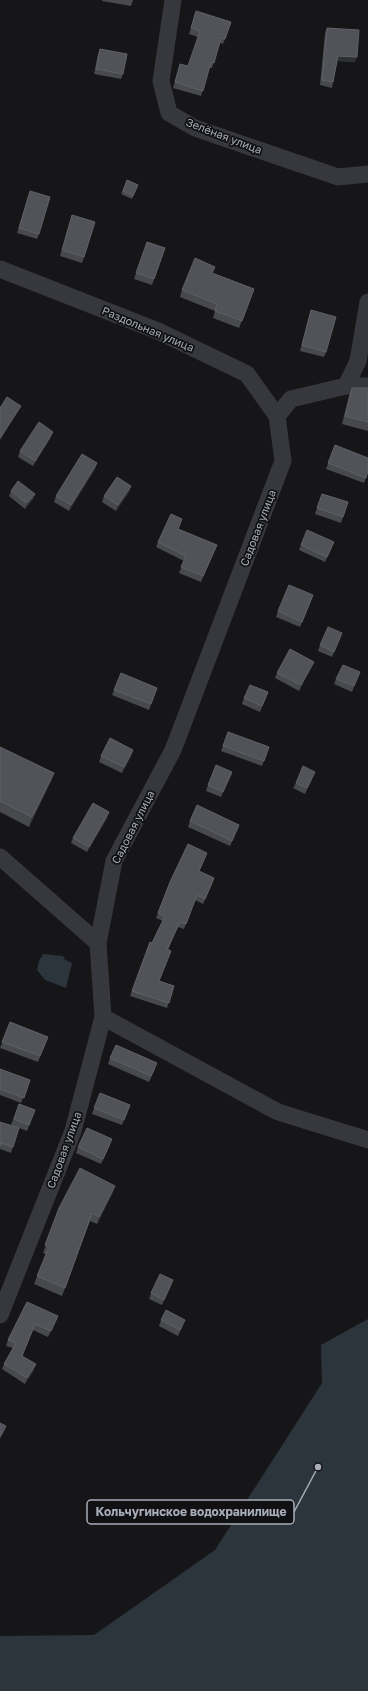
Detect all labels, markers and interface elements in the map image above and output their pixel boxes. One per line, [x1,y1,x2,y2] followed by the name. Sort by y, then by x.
[184,115,264,156] street label: Зелёная улица
[100,303,196,354] street label: Раздольная улица
[237,488,278,568] street label: Садовая улица
[108,788,157,866] street label: Садовая улица
[44,1110,83,1190] street label: Садовая улица
[87,1500,294,1524] callout: Кольчугинское водохранилище
[95,1504,287,1519] text: Кольчугинское водохранилище

